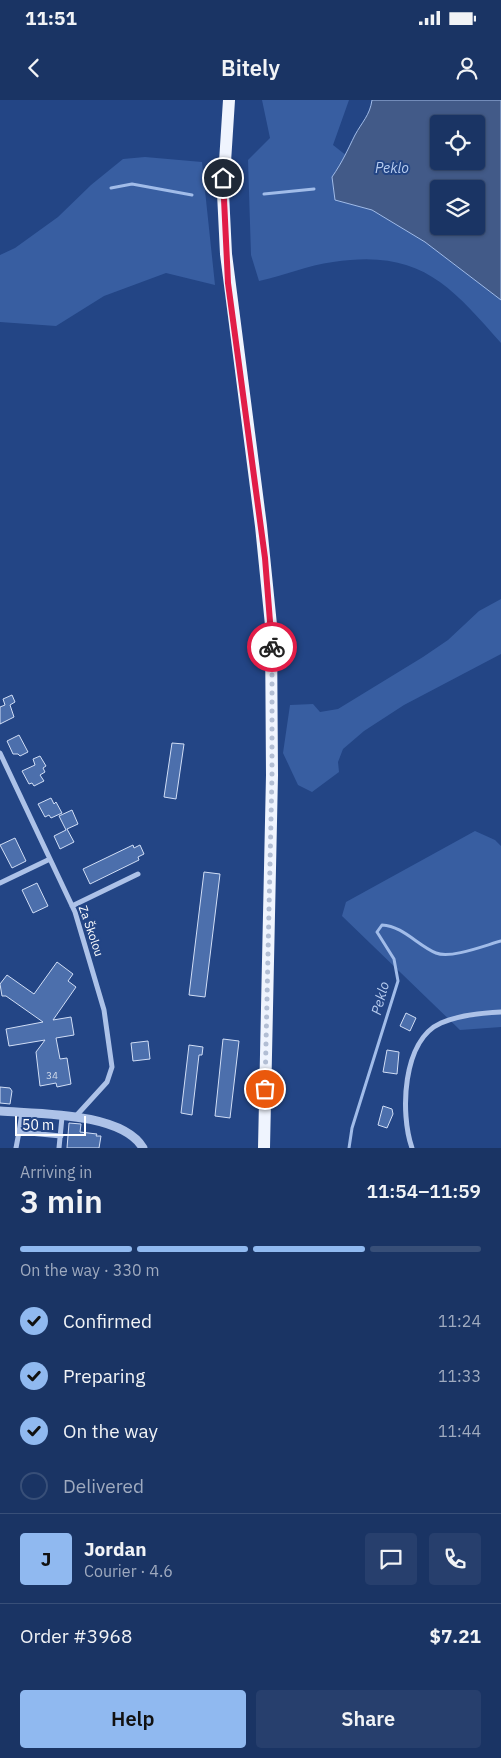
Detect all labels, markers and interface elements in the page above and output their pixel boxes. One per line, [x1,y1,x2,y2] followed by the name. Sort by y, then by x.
[25,6,77,30] text: 11:51
[221,53,280,82] text: Bitely
[20,54,48,82] icon: back
[453,54,481,82] icon: person
[430,115,485,235] map controls
[430,115,485,170] button: locate
[202,157,244,199] pin
[375,159,409,177] water label: Peklo
[209,164,237,192] icon: home
[430,180,485,235] button: layers
[247,622,297,672] courier
[258,633,286,661] icon: bike
[76,903,107,958] street label: Za Školou
[367,979,393,1017] water label: Peklo
[244,1068,286,1110] pin
[46,1069,58,1082] house number: 34
[251,1075,279,1103] icon: bag
[15,1113,86,1136] scale bar
[22,1116,54,1134] text: 50 m
[20,1162,92,1182] text: Arriving in
[367,1179,481,1203] text: 11:54–11:59
[20,1180,103,1222] text: 3 min
[20,1260,159,1280] text: On the way · 330 m
[20,1307,48,1335] icon: check
[63,1309,152,1333] text: Confirmed
[438,1311,481,1331] text: 11:24
[20,1362,48,1390] icon: check
[63,1364,145,1388] text: Preparing
[438,1366,481,1386] text: 11:33
[20,1417,48,1445] icon: check
[63,1419,158,1443] text: On the way
[438,1421,481,1441] text: 11:44
[63,1474,144,1498] text: Delivered
[365,1533,417,1585] button: chat
[429,1533,481,1585] button: phone
[84,1537,147,1561] text: Jordan
[41,1547,51,1571] text: J
[84,1561,173,1581] text: Courier · 4.6
[20,1624,132,1648] text: Order #3968
[429,1624,481,1648] text: $7.21
[20,1690,246,1748] button: Help
[256,1690,481,1748] button: Share

